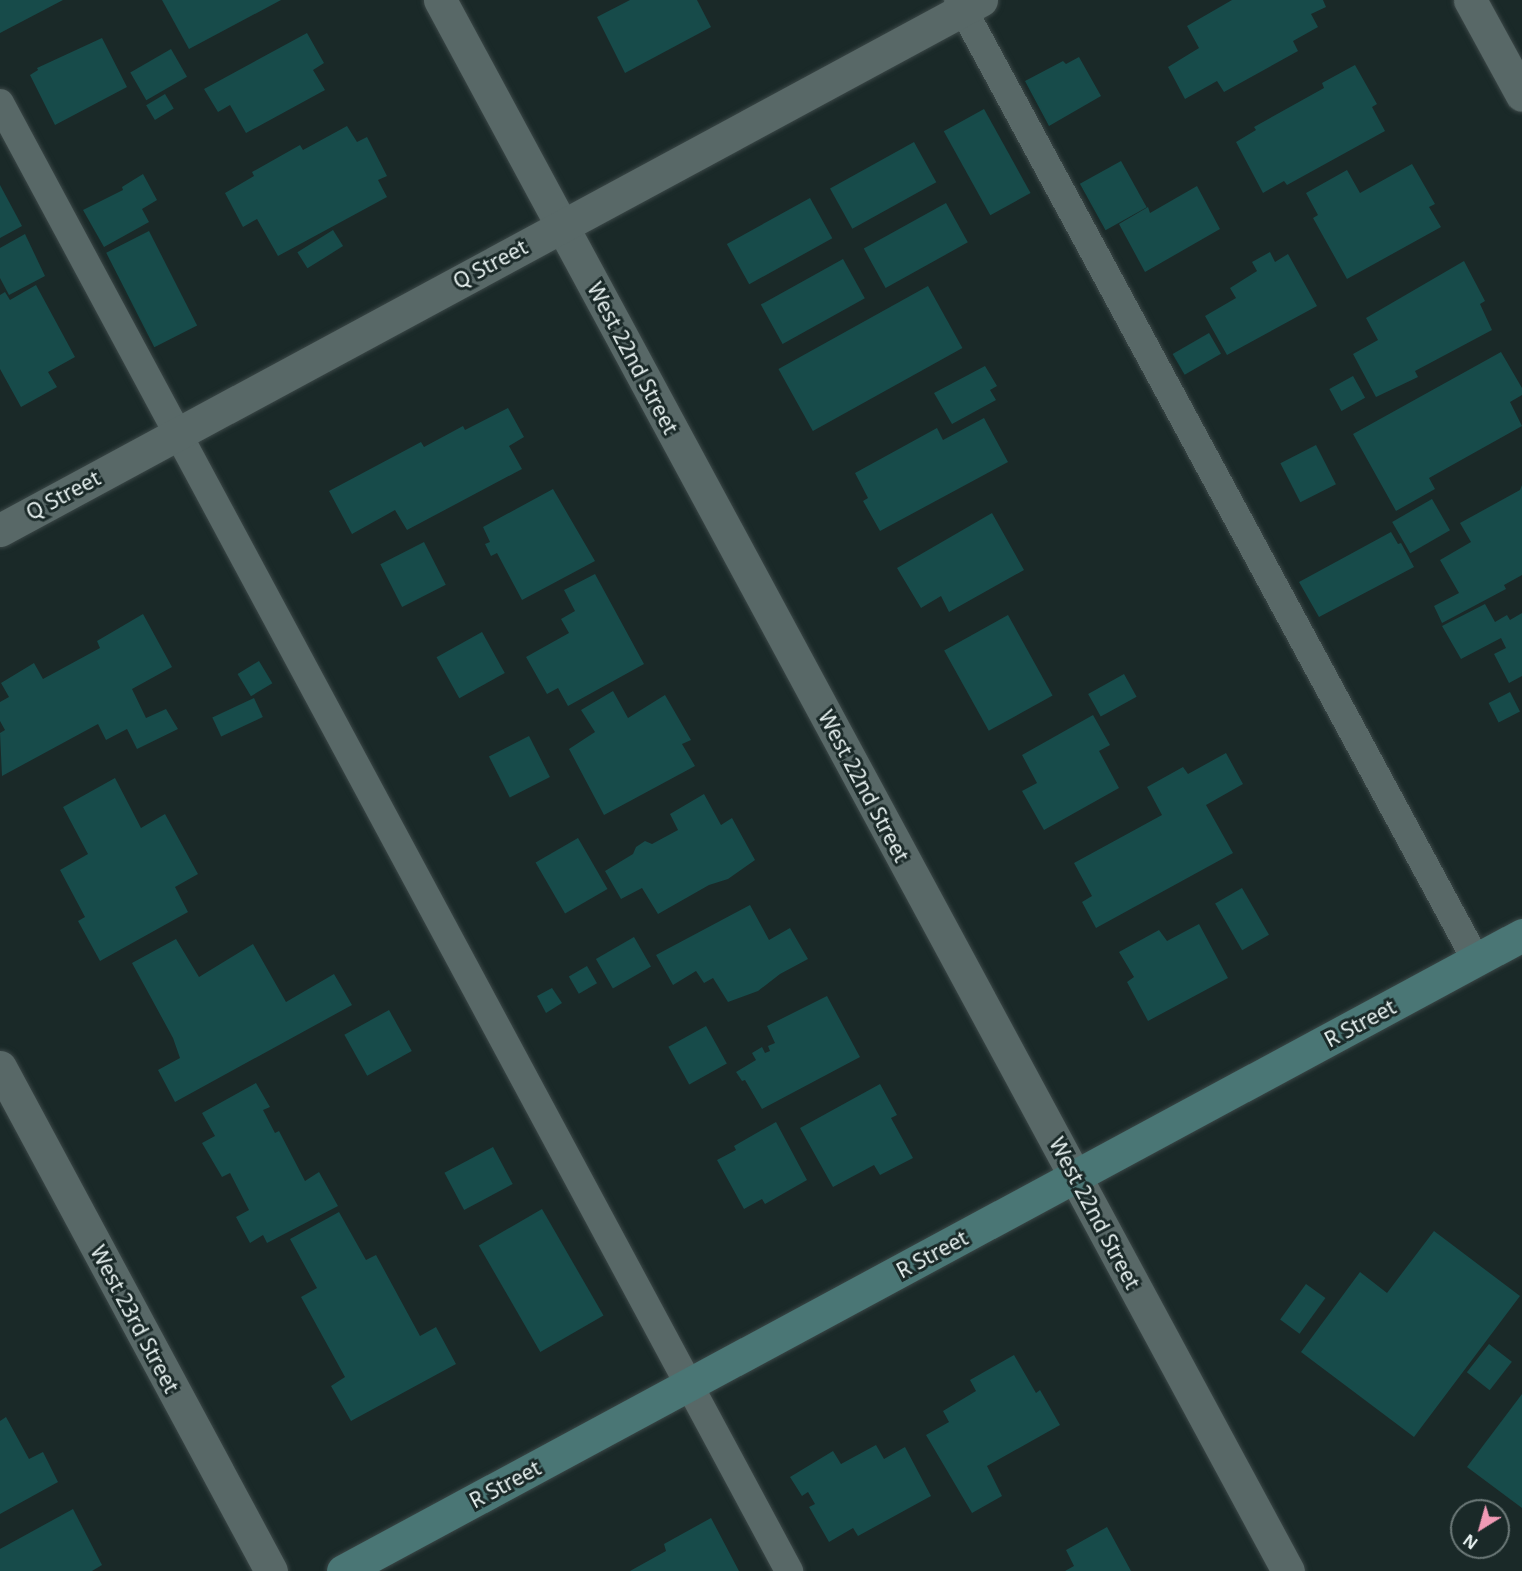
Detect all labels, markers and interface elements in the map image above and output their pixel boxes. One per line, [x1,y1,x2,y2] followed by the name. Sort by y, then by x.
[449,234,531,294] street label: Q Street
[582,278,684,438] street label: West 22nd Street
[22,465,104,525] street label: Q Street
[813,706,915,866] street label: West 22nd Street
[1320,994,1400,1052] street label: R Street
[1044,1133,1146,1293] street label: West 22nd Street
[892,1225,972,1283] street label: R Street
[86,1241,184,1397] street label: West 23rd Street
[465,1455,545,1513] street label: R Street
[1450,1499,1510,1559] north arrow
[1459,1529,1482,1554] text: N

